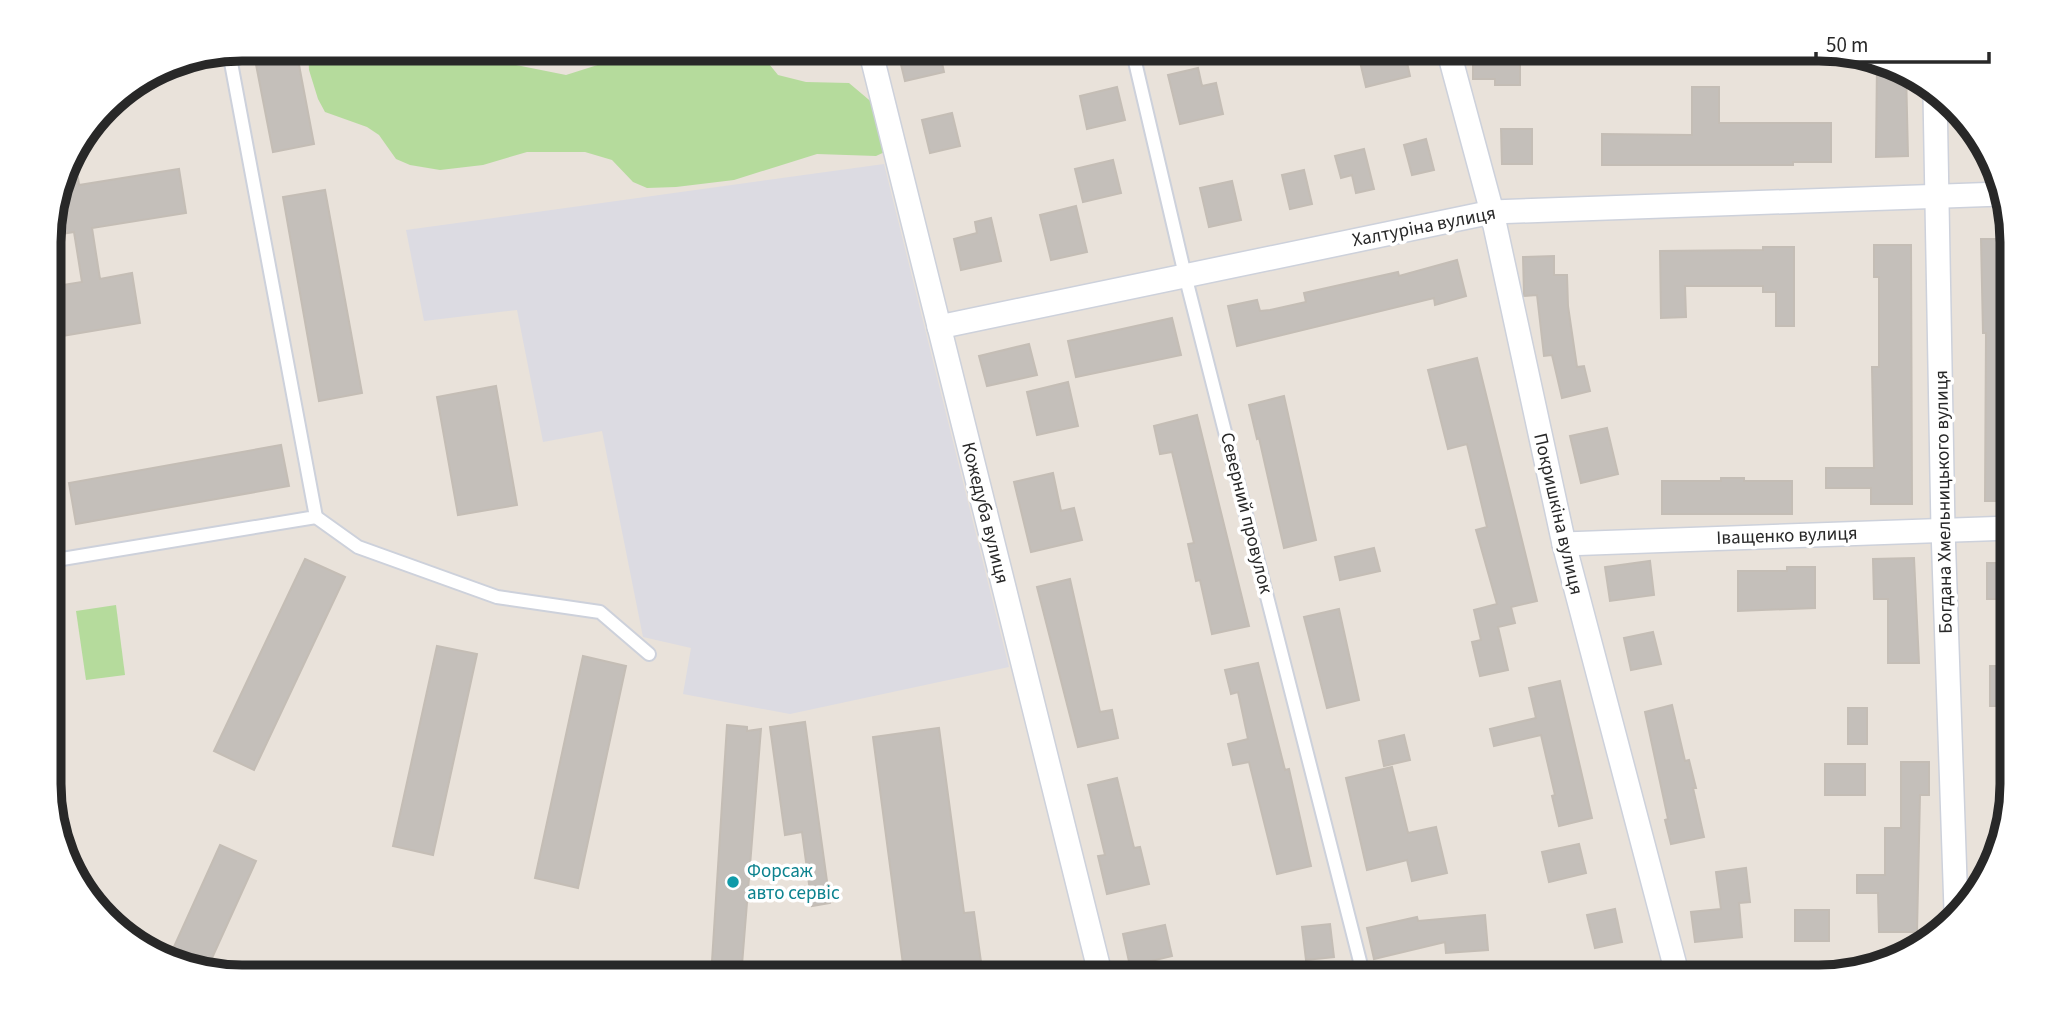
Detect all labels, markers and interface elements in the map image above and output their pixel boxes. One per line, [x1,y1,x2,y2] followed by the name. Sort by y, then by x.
[1816,21,1989,65] scale bar
[1826,30,1868,60] text: 50 m
[1350,200,1498,254] street label: Халтуріна вулиця
[1928,370,1960,634] street label: Богдана Хмельницького вулиця
[1213,430,1279,597] street label: Северний провулок
[1526,431,1590,597] street label: Покришкіна вулиця
[954,439,1016,587] street label: Кожедуба вулиця
[1716,520,1858,552] street label: Іващенко вулиця
[747,858,840,907] place label: Форсаж авто сервіс
[725,874,741,890] marker: Форсаж авто сервіс

